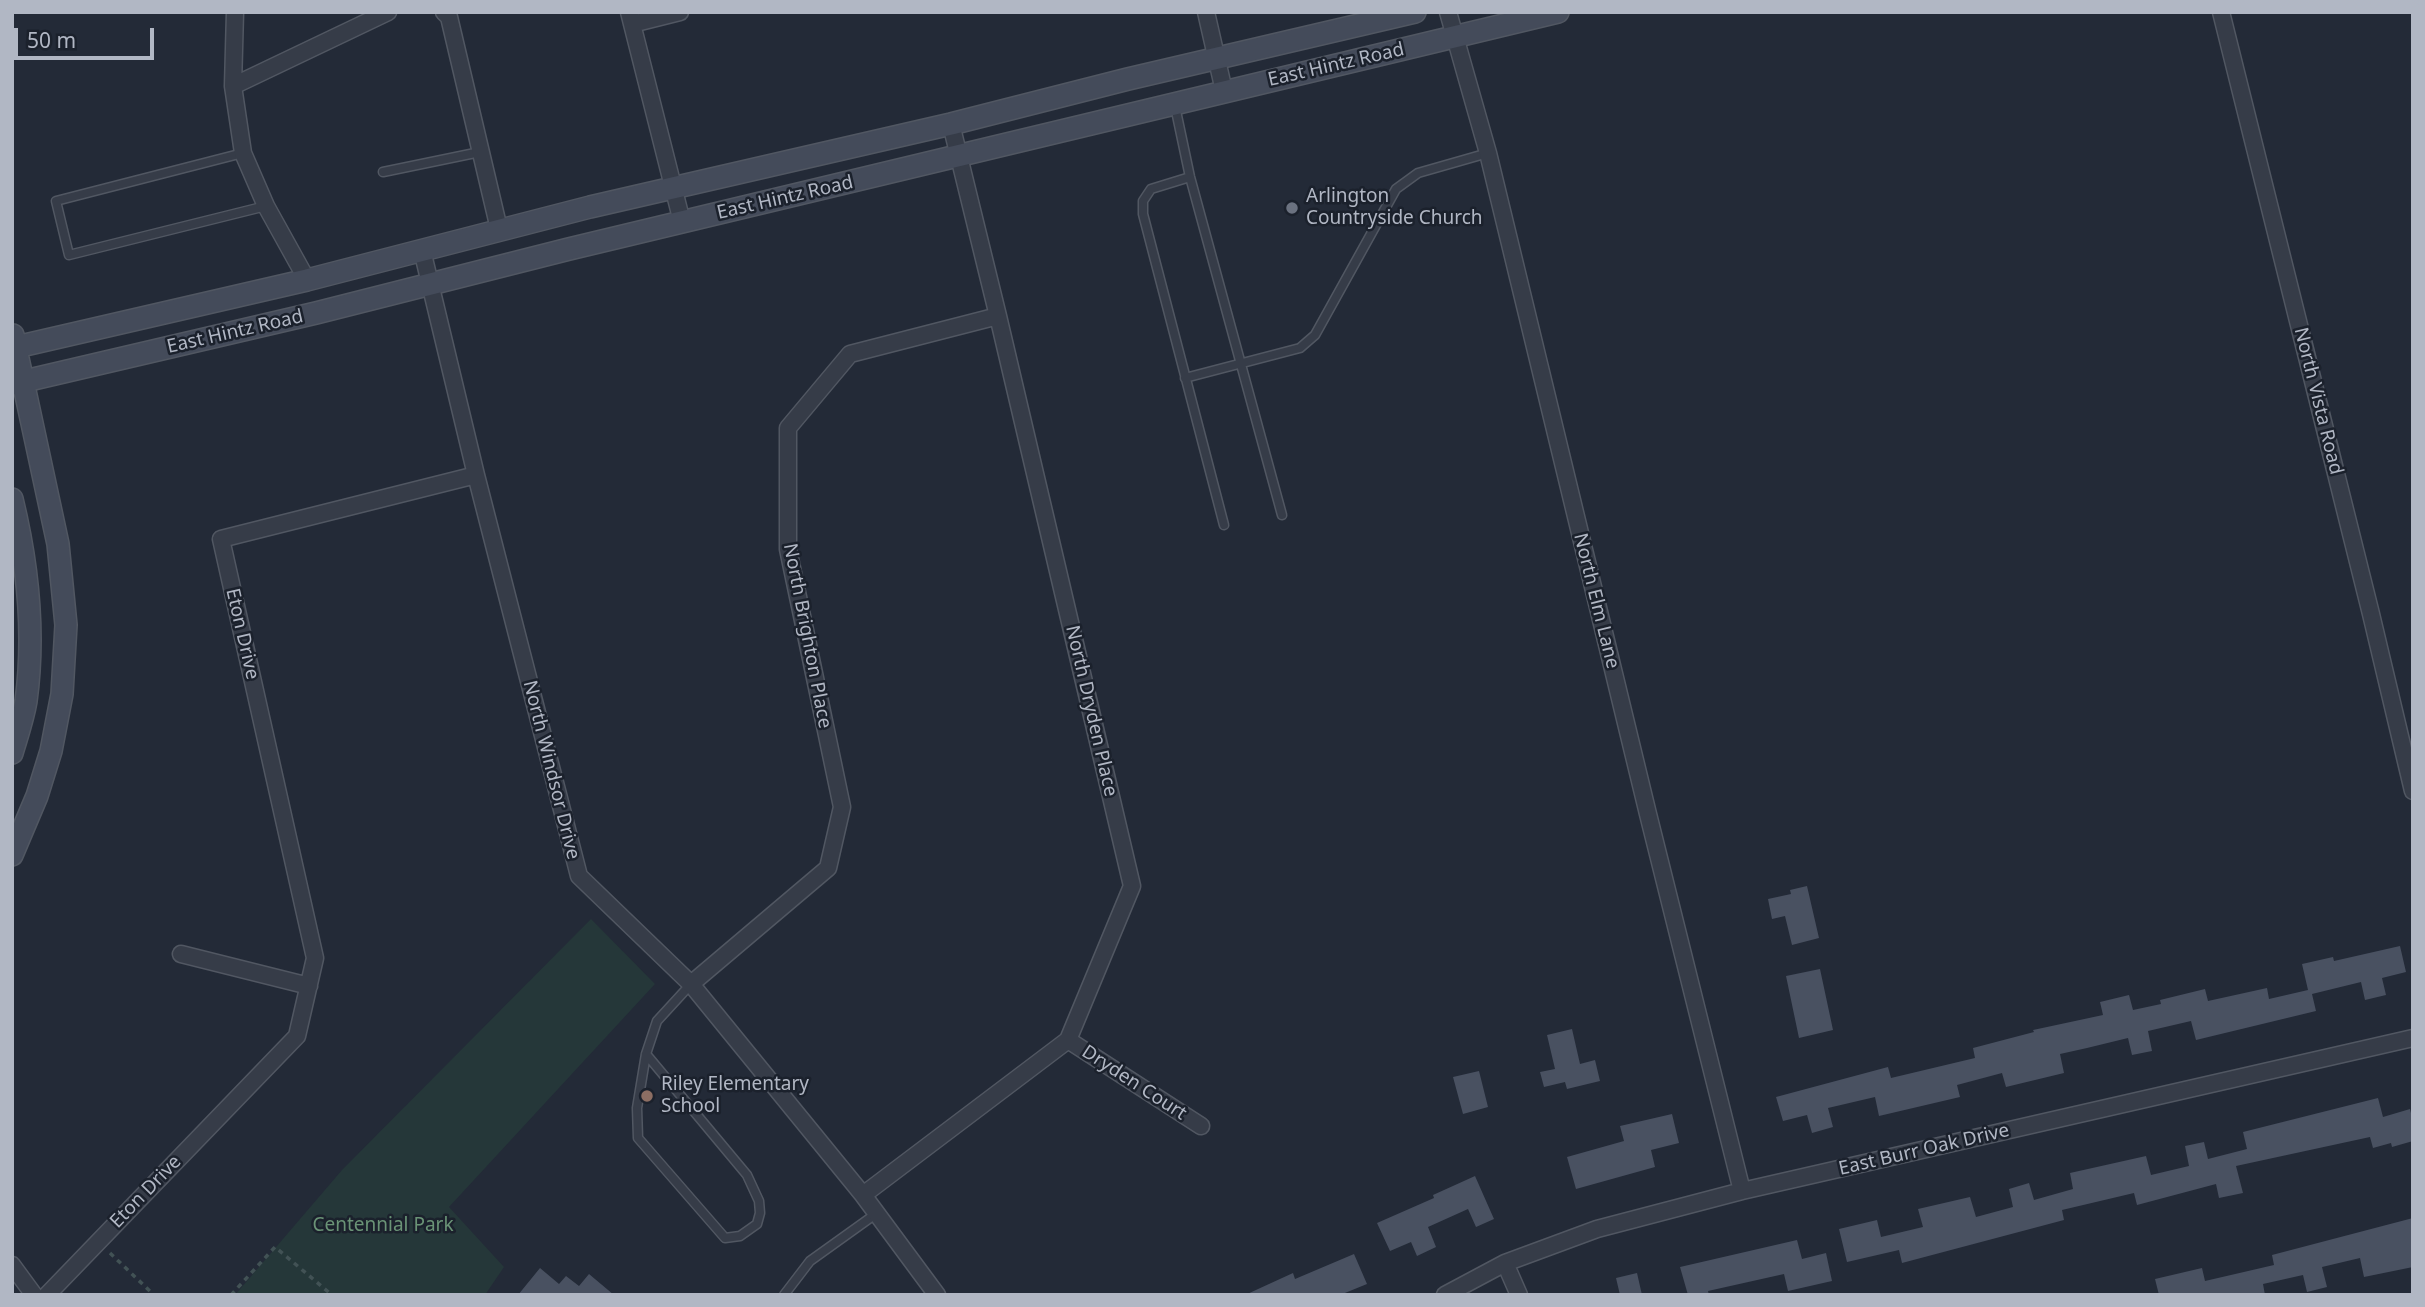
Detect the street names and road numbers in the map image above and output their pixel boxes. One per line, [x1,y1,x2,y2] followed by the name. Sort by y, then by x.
[1266,38,1406,92] street label: East Hintz Road
[715,171,855,225] street label: East Hintz Road
[165,305,305,359] street label: East Hintz Road
[2289,325,2347,477] street label: North Vista Road
[1568,531,1624,671] street label: North Elm Lane
[778,542,836,730] street label: North Brighton Place
[220,586,264,682] street label: Eton Drive
[1060,623,1122,799] street label: North Dryden Place
[518,678,584,862] street label: North Windsor Drive
[1077,1041,1191,1125] street label: Dryden Court
[1836,1119,2012,1181] street label: East Burr Oak Drive
[106,1151,186,1233] street label: Eton Drive

